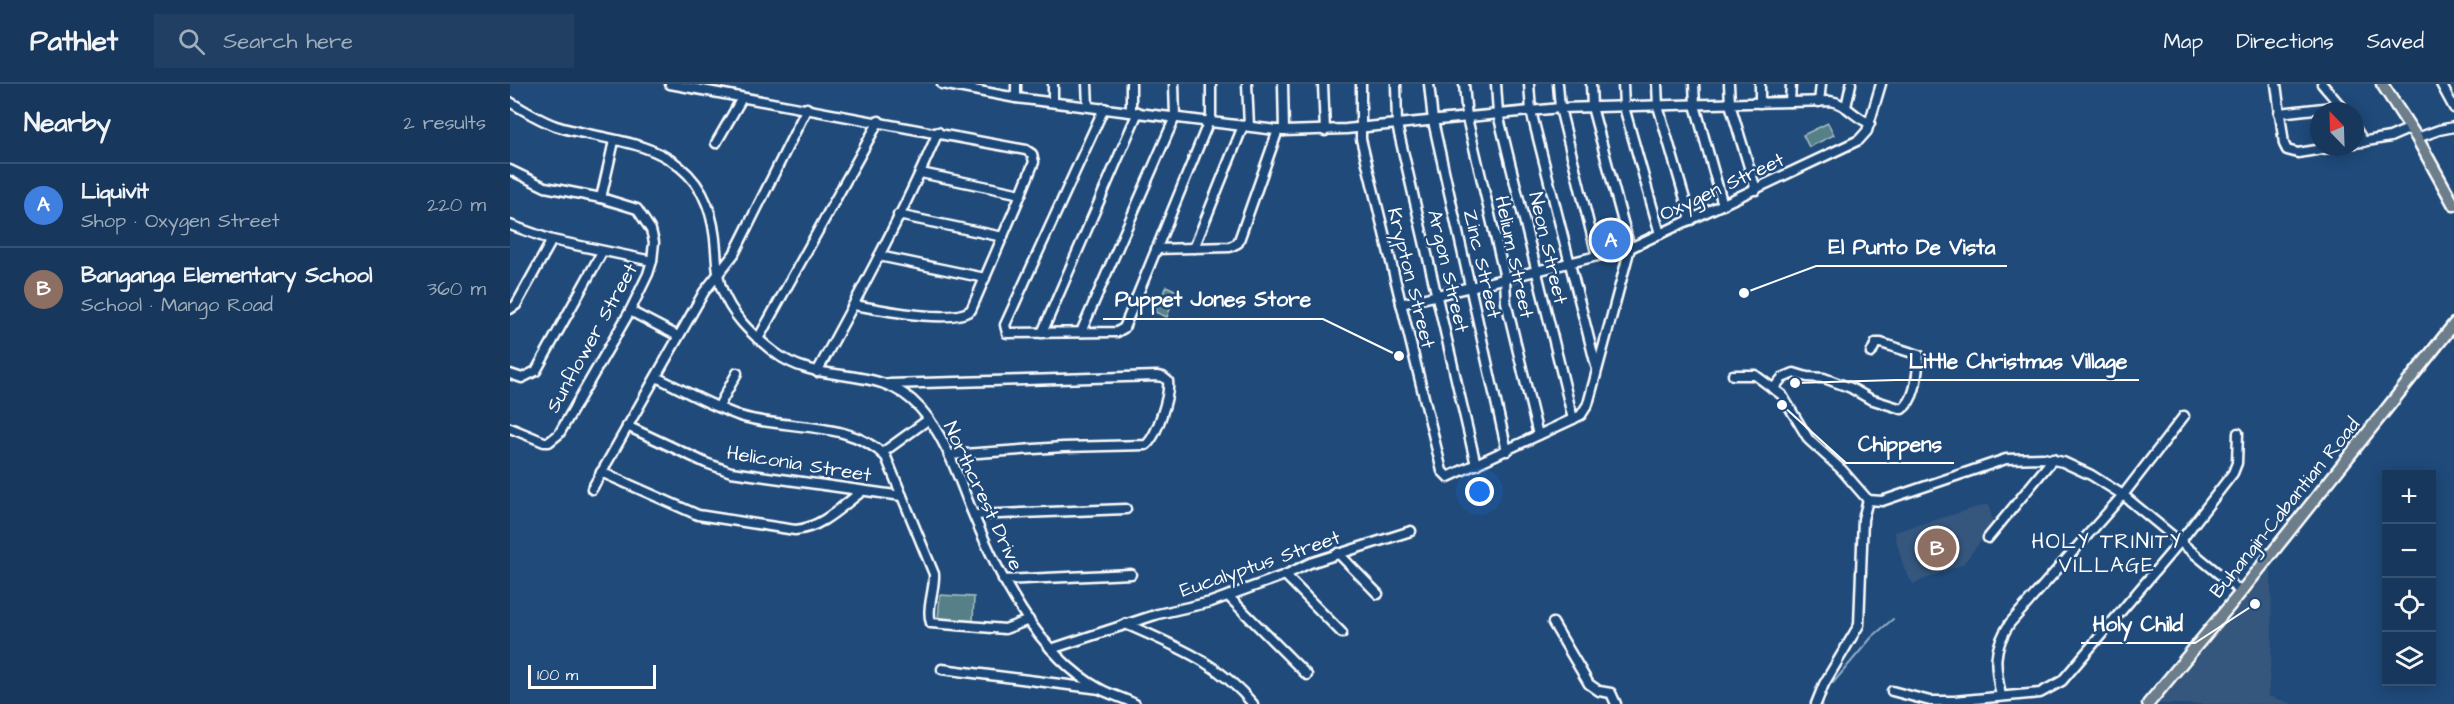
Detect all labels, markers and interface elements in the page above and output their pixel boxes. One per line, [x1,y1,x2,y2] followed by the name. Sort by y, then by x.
[154,14,574,68] search box
[30,22,118,61] text: Pathlet
[175,25,208,58] icon: search
[223,26,353,57] text: Search here
[2163,27,2203,56] text: Map
[2236,27,2334,56] text: Directions
[2367,27,2424,56] text: Saved
[2310,102,2364,156] north arrow
[24,105,111,141] text: Nearby
[403,109,486,137] text: 2 results
[1655,146,1789,229] street label: Oxygen Street
[81,176,149,207] text: Liquivit
[1521,189,1575,307] street label: Neon Street
[37,191,50,219] text: A
[427,191,486,219] text: 220 m
[1487,193,1541,321] street label: Helium Street
[1379,205,1442,352] street label: Krypton Street
[81,207,280,235] text: Shop · Oxygen Street
[1419,207,1476,335] street label: Argon Street
[1456,207,1508,321] street label: Zinc Street
[1592,218,1630,262] pin: A
[1816,227,2007,266] callout: El Punto De Vista
[1829,233,1996,262] text: El Punto De Vista
[539,258,645,418] street label: Sunflower Street
[81,260,372,291] text: Banganga Elementary School
[36,275,51,303] text: B
[427,275,486,303] text: 360 m
[1103,280,1323,319] callout: Puppet Jones Store
[1115,285,1312,315] text: Puppet Jones Store
[81,291,273,319] text: School · Mango Road
[1896,341,2139,380] callout: Little Christmas Village
[1909,347,2128,378] text: Little Christmas Village
[2203,412,2367,605] street label: Buhangin-Cabantian Road
[936,417,1030,575] street label: Northcrest Drive
[1846,424,1954,463] callout: Chippens
[1858,430,1943,460] text: Chippens
[725,439,873,489] street label: Heliconia Street
[2382,470,2436,686] map controls
[2382,470,2436,524] button: +
[1465,477,1494,506] your location
[1176,523,1344,606] street label: Eucalyptus Street
[2382,524,2436,578] button: −
[1918,526,1956,570] pin: B
[2032,527,2182,580] district label: HOLY TRINITY VILLAGE
[2382,578,2436,632] button: locate
[2081,604,2195,643] callout: Holy Child
[2093,610,2183,642] text: Holy Child
[2382,632,2436,686] button: layers
[528,662,656,690] scale bar
[537,664,578,686] text: 100 m

